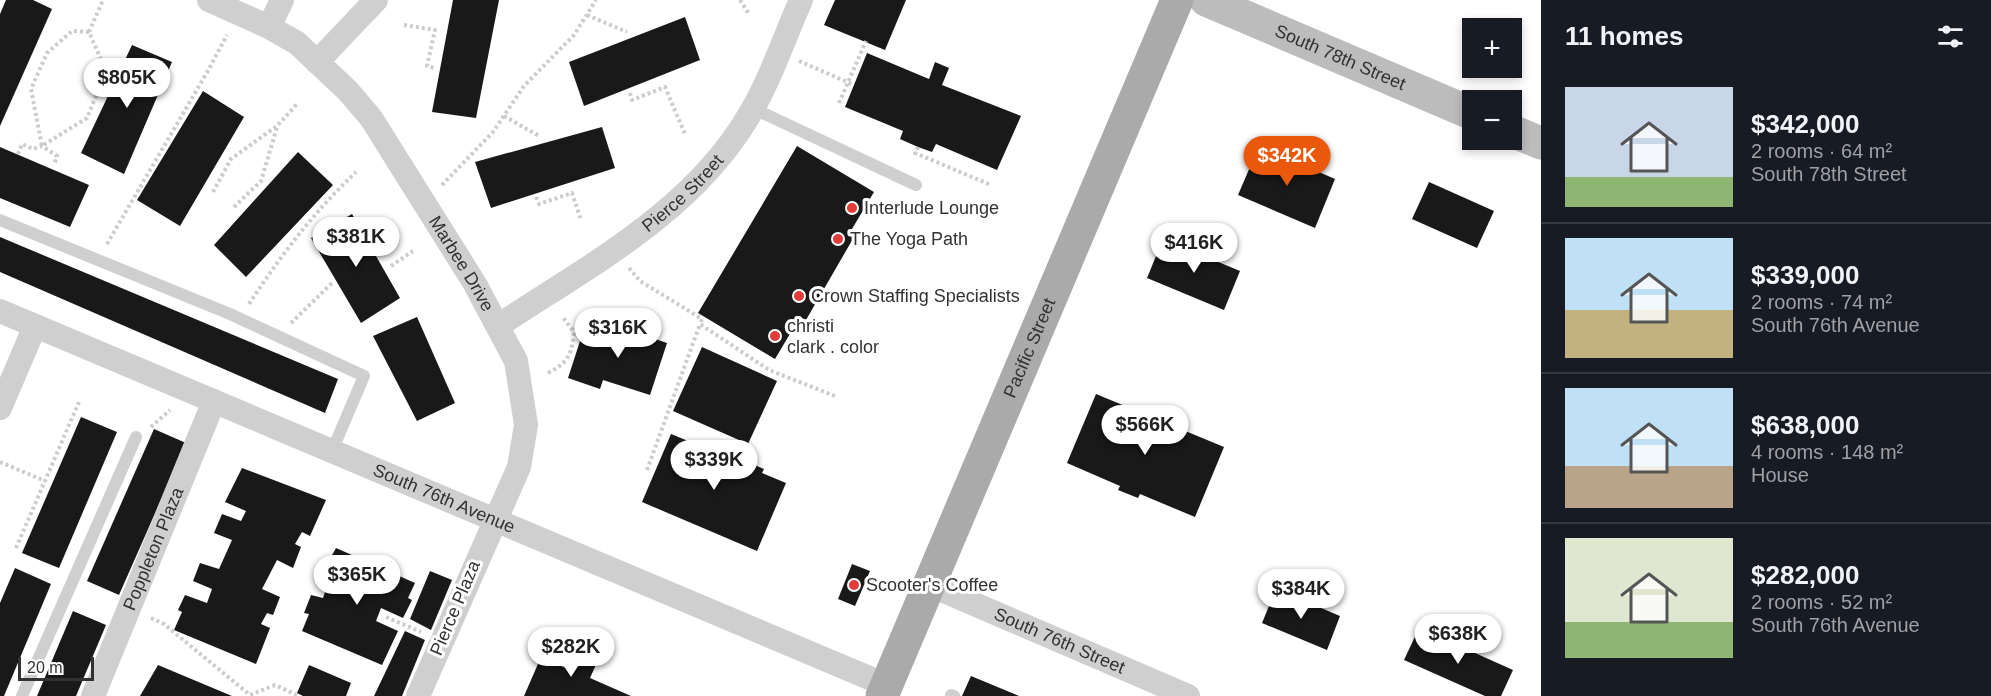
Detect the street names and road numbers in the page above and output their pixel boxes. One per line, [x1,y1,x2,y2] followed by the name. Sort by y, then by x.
[1272,21,1409,94] street label: South 78th Street
[638,151,728,236] street label: Pierce Street
[425,212,498,315] street label: Marbee Drive
[1000,295,1059,401] street label: Pacific Street
[370,460,518,537] street label: South 76th Avenue
[119,484,188,613] street label: Poppleton Plaza
[426,557,484,658] street label: Pierce Plaza
[991,604,1128,678] street label: South 76th Street

